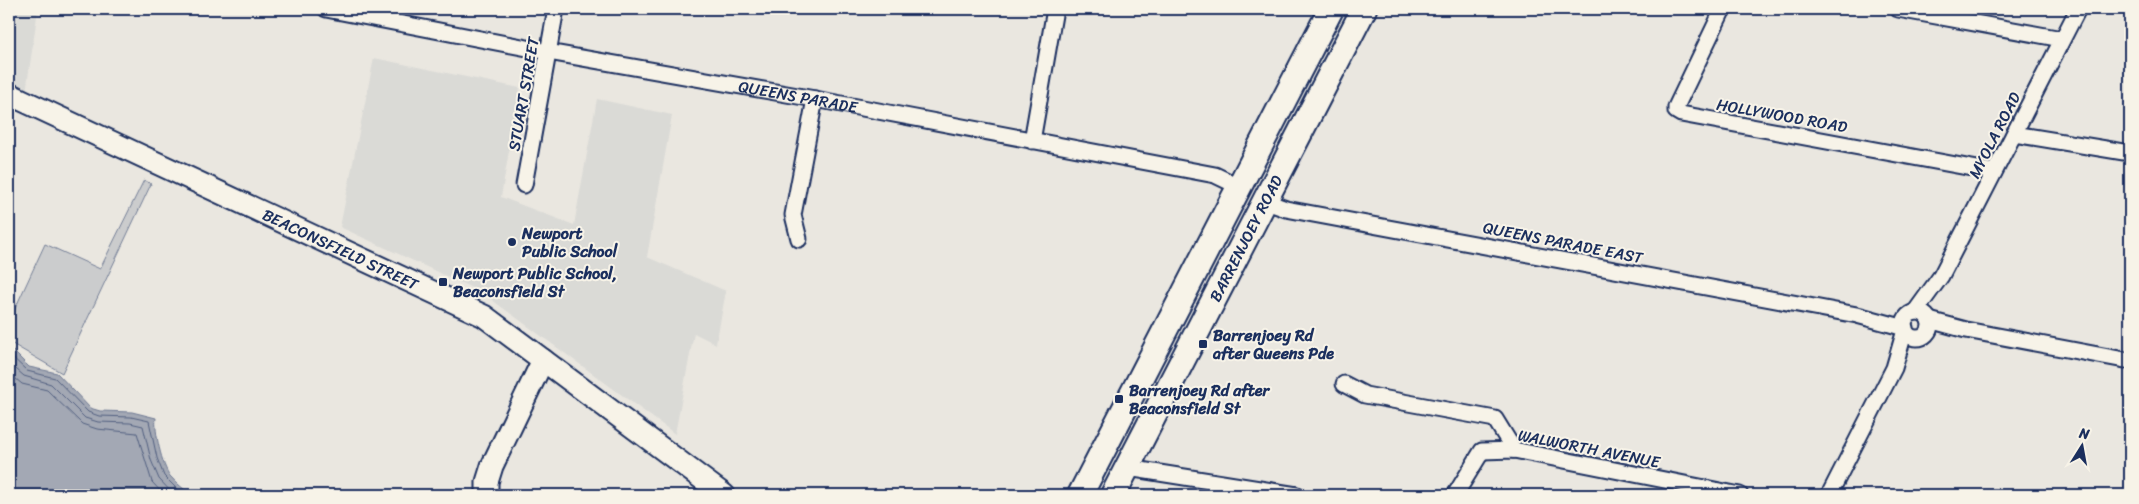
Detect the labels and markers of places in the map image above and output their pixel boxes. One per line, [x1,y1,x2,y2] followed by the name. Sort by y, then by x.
[521,219,619,266] place label: Newport Public School
[506,236,518,248] marker: Newport Public School
[452,259,617,306] place label: Newport Public School, Beaconsfield St
[437,276,449,288] marker: Newport Public School, Beaconsfield St
[1212,321,1334,368] place label: Barrenjoey Rd after Queens Pde
[1197,338,1209,350] marker: Barrenjoey Rd after Queens Pde
[1129,376,1271,423] place label: Barrenjoey Rd after Beaconsfield St
[1113,393,1125,405] marker: Barrenjoey Rd after Beaconsfield St

